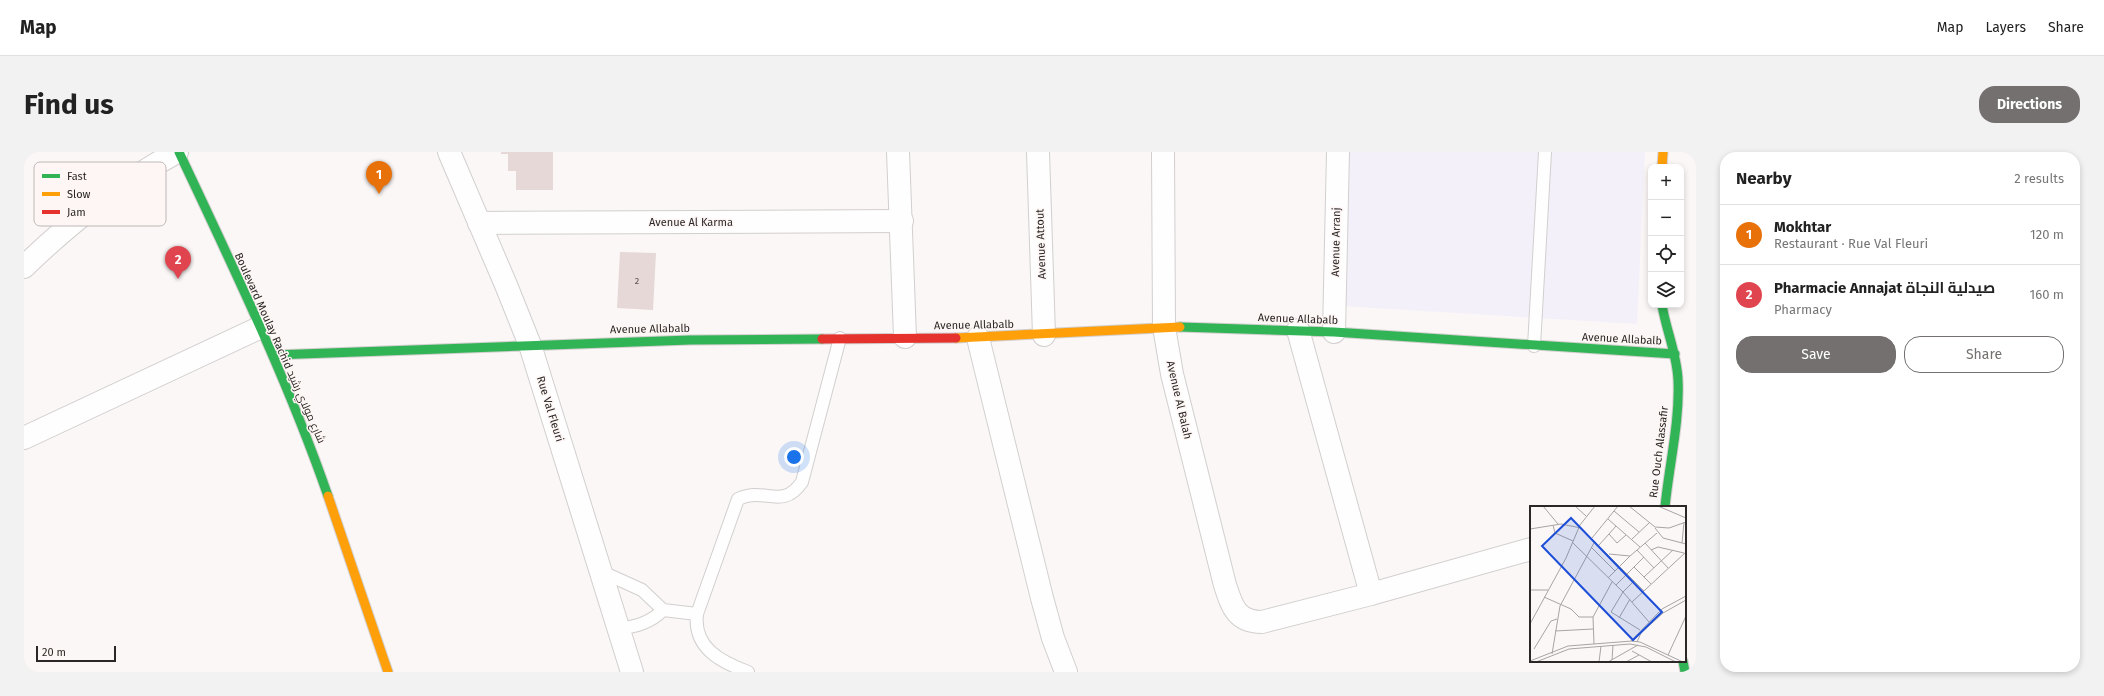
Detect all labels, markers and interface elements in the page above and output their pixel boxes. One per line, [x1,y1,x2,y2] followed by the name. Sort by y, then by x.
[20,16,57,39] text: Map
[1937,19,1963,36] text: Map
[1985,19,2026,36] text: Layers
[2048,19,2084,36] text: Share
[1979,86,2080,123] button: Directions
[24,88,114,121] text: Find us
[366,161,392,194] pin: 1
[34,162,166,226] legend
[1648,164,1684,308] map controls
[1648,164,1684,200] button: +
[1736,168,1791,189] text: Nearby
[67,170,87,183] text: Fast
[2014,171,2064,186] text: 2 results
[67,188,91,201] text: Slow
[1648,200,1684,236] button: −
[67,206,86,219] text: Jam
[1329,207,1343,277] street label: Avenue Arranj
[1033,209,1049,279] street label: Avenue Attout
[649,216,733,229] street label: Avenue Al Karma
[1774,218,1831,236] text: Mokhtar
[1746,227,1752,242] text: 1
[2030,227,2064,242] text: 120 m
[1648,236,1684,272] button: locate
[1774,236,1928,251] text: Restaurant · Rue Val Fleuri
[165,246,191,279] pin: 2
[230,251,328,446] street label: Boulevard Moulay Rachid شارع مولاي رشيد
[1648,272,1684,308] button: layers
[635,276,639,286] house number: 2
[1774,279,1995,297] text: Pharmacie Annajat صيدلية النجاة
[1746,287,1752,302] text: 2
[2030,287,2064,302] text: 160 m
[1774,302,1832,317] text: Pharmacy
[1258,311,1338,327] street label: Avenue Allabalb
[934,318,1014,332] street label: Avenue Allabalb
[610,322,690,336] street label: Avenue Allabalb
[1582,330,1662,348] street label: Avenue Allabalb
[1736,336,1896,373] button: Save
[1904,336,2064,373] button: Share
[1164,360,1194,440] street label: Avenue Al Balah
[534,375,566,443] street label: Rue Val Fleuri
[1647,405,1671,499] street label: Rue Ouch Alassafir
[784,447,804,467] your location
[1530,506,1686,662] inset map
[36,644,116,663] scale bar
[42,646,66,659] text: 20 m

